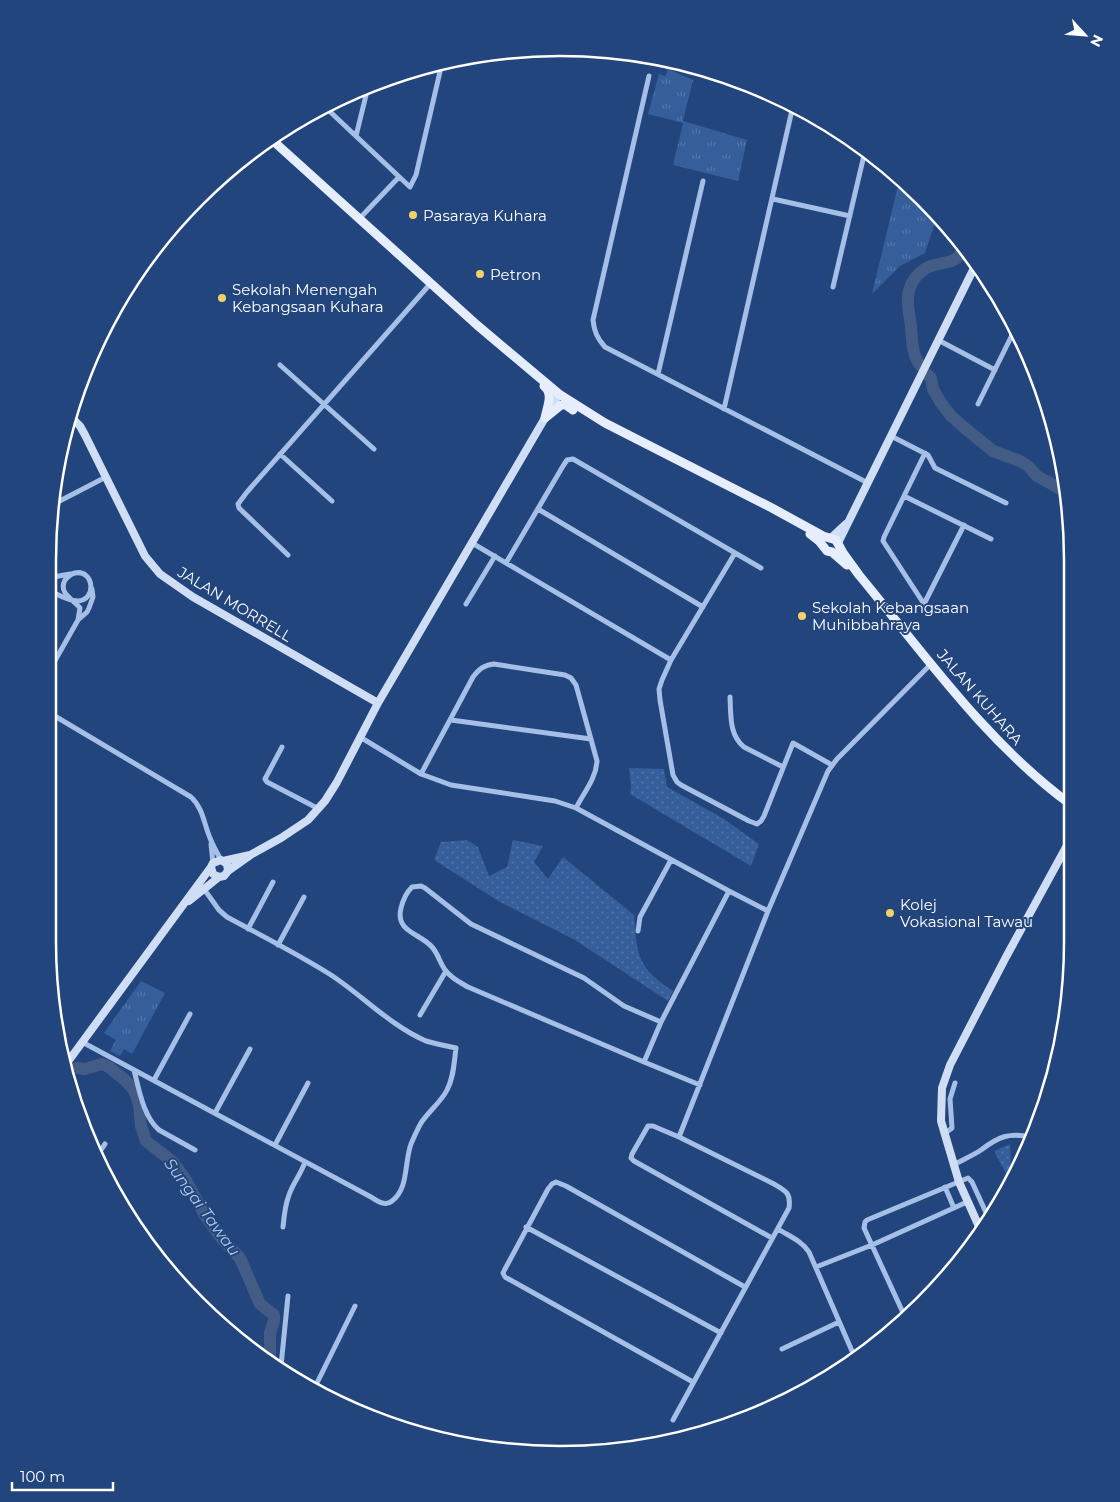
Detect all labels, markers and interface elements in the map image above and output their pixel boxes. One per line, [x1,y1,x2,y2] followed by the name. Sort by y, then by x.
[1060,10,1110,60] north arrow
[1086,32,1107,50] text: N
[423,206,547,225] place label: Pasaraya Kuhara
[407,209,419,221] marker: Pasaraya Kuhara
[490,265,541,284] place label: Petron
[474,268,486,280] marker: Petron
[232,280,384,316] place label: Sekolah Menengah Kebangsaan Kuhara
[216,292,228,304] marker: Sekolah Menengah Kebangsaan Kuhara
[174,562,296,646] street label: JALAN MORRELL
[812,598,969,634] place label: Sekolah Kebangsaan Muhibbahraya
[796,610,808,622] marker: Sekolah Kebangsaan Muhibbahraya
[933,644,1027,749] street label: JALAN KUHARA
[900,895,1033,931] place label: Kolej Vokasional Tawau
[884,907,896,919] marker: Kolej Vokasional Tawau
[160,1154,244,1260] water label: Sungai Tawau
[12,1460,114,1492] scale bar
[20,1467,65,1486] text: 100 m

